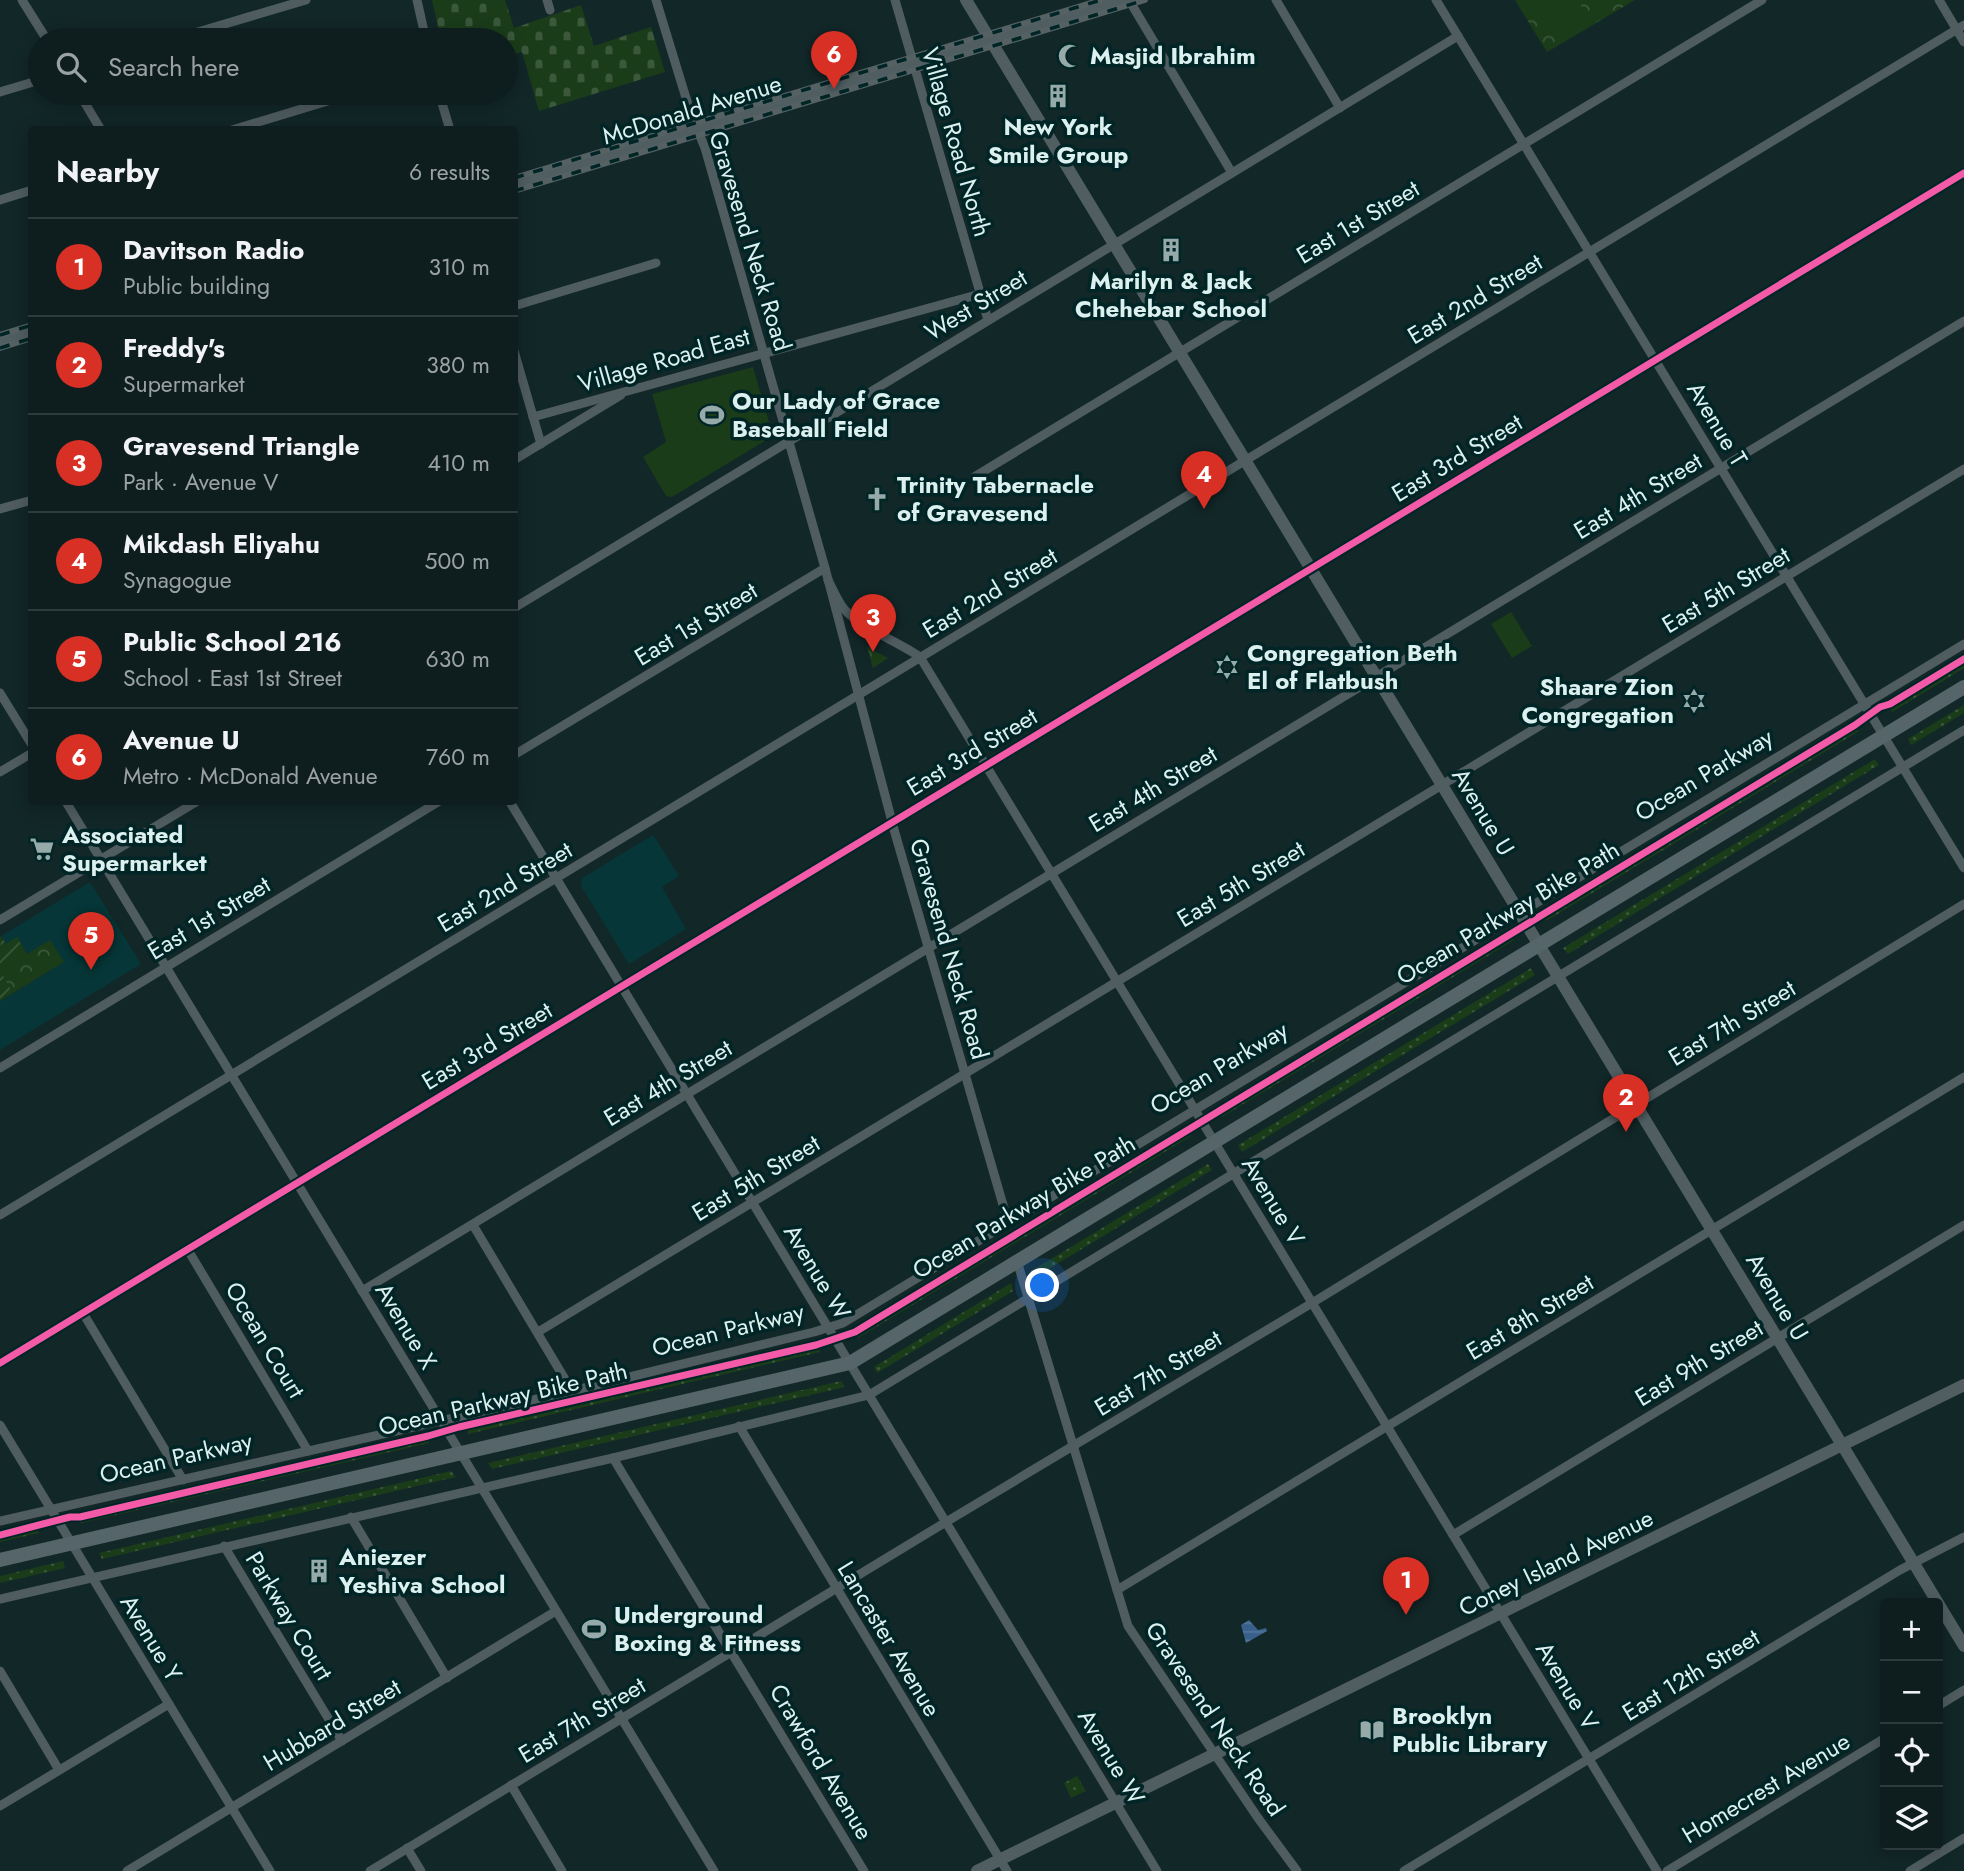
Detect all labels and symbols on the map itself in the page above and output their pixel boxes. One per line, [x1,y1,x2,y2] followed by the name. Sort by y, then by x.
[811,31,857,89] pin: 6
[1090,38,1256,73] place label: Masjid Ibrahim
[1056,42,1084,70] mosque icon: Masjid Ibrahim
[913,43,1000,240] street label: Village Road North
[598,66,786,153] street label: McDonald Avenue
[1044,82,1072,110] building icon: New York Smile Group
[988,109,1128,172] place label: New York Smile Group
[700,127,801,355] street label: Gravesend Neck Road
[1290,171,1426,272] street label: East 1st Street
[1157,236,1185,264] building icon: Marilyn & Jack Chehebar School
[1401,244,1549,353] street label: East 2nd Street
[918,260,1034,349] street label: West Street
[1075,263,1267,326] place label: Marilyn & Jack Chehebar School
[574,318,754,401] street label: Village Road East
[1678,375,1756,473] street label: Avenue T
[732,383,940,446] place label: Our Lady of Grace Baseball Field
[698,401,726,429] sports icon: Our Lady of Grace Baseball Field
[1385,405,1529,510] street label: East 3rd Street
[1567,443,1709,548] street label: East 4th Street
[1181,451,1227,509] pin: 4
[897,467,1094,530] place label: Trinity Tabernacle of Gravesend
[863,485,891,513] church icon: Trinity Tabernacle of Gravesend
[1655,537,1797,642] street label: East 5th Street
[916,538,1064,647] street label: East 2nd Street
[628,573,764,674] street label: East 1st Street
[850,594,896,652] pin: 3
[1247,635,1458,698] place label: Congregation Beth El of Flatbush
[1213,653,1241,681] synagogue icon: Congregation Beth El of Flatbush
[1522,669,1674,732] place label: Shaare Zion Congregation
[1680,687,1708,715] synagogue icon: Shaare Zion Congregation
[900,699,1044,804] street label: East 3rd Street
[1628,719,1780,830] street label: Ocean Parkway
[1082,736,1224,841] street label: East 4th Street
[1443,761,1523,862] street label: Avenue U
[61,817,207,880] place label: Associated Supermarket
[1170,831,1312,936] street label: East 5th Street
[431,832,579,941] street label: East 2nd Street
[1390,832,1626,993] street label: Ocean Parkway Bike Path
[901,834,998,1063] street label: Gravesend Neck Road
[28,835,56,863] supermarket icon: Associated Supermarket
[141,867,277,968] street label: East 1st Street
[68,912,114,970] pin: 5
[1662,971,1802,1074] street label: East 7th Street
[415,993,559,1098] street label: East 3rd Street
[1143,1012,1295,1123] street label: Ocean Parkway
[597,1030,739,1135] street label: East 4th Street
[1603,1074,1649,1132] pin: 2
[685,1125,827,1230] street label: East 5th Street
[906,1126,1142,1287] street label: Ocean Parkway Bike Path
[1233,1150,1314,1252] street label: Avenue V
[775,1217,860,1326] street label: Avenue W
[1737,1246,1817,1347] street label: Avenue U
[1459,1265,1600,1368] street label: East 8th Street
[1025,1268,1059,1302] your location
[217,1275,314,1405] street label: Ocean Court
[367,1276,446,1376] street label: Avenue X
[648,1294,808,1365] street label: Ocean Parkway
[1628,1310,1770,1415] street label: East 9th Street
[1088,1321,1228,1424] street label: East 7th Street
[375,1353,631,1444] street label: Ocean Parkway Bike Path
[96,1423,256,1492] street label: Ocean Parkway
[1452,1500,1659,1625] street label: Coney Island Avenue
[338,1539,506,1602] place label: Aniezer Yeshiva School
[237,1545,342,1687] street label: Parkway Court
[829,1554,950,1723] street label: Lancaster Avenue
[305,1557,333,1585] building icon: Aniezer Yeshiva School
[1383,1557,1429,1615] pin: 1
[112,1588,191,1688] street label: Avenue Y
[614,1597,801,1660] place label: Underground Boxing & Fitness
[1137,1614,1294,1823] street label: Gravesend Neck Road
[580,1615,608,1643] sports icon: Underground Boxing & Fitness
[1615,1620,1766,1729] street label: East 12th Street
[1527,1635,1608,1737] street label: Avenue V
[512,1668,652,1771] street label: East 7th Street
[256,1670,407,1779] street label: Hubbard Street
[761,1677,882,1846] street label: Crawford Avenue
[1392,1698,1548,1761] place label: Brooklyn Public Library
[1069,1702,1154,1811] street label: Avenue W
[1358,1716,1386,1744] library icon: Brooklyn Public Library
[1675,1724,1856,1852] street label: Homecrest Avenue

